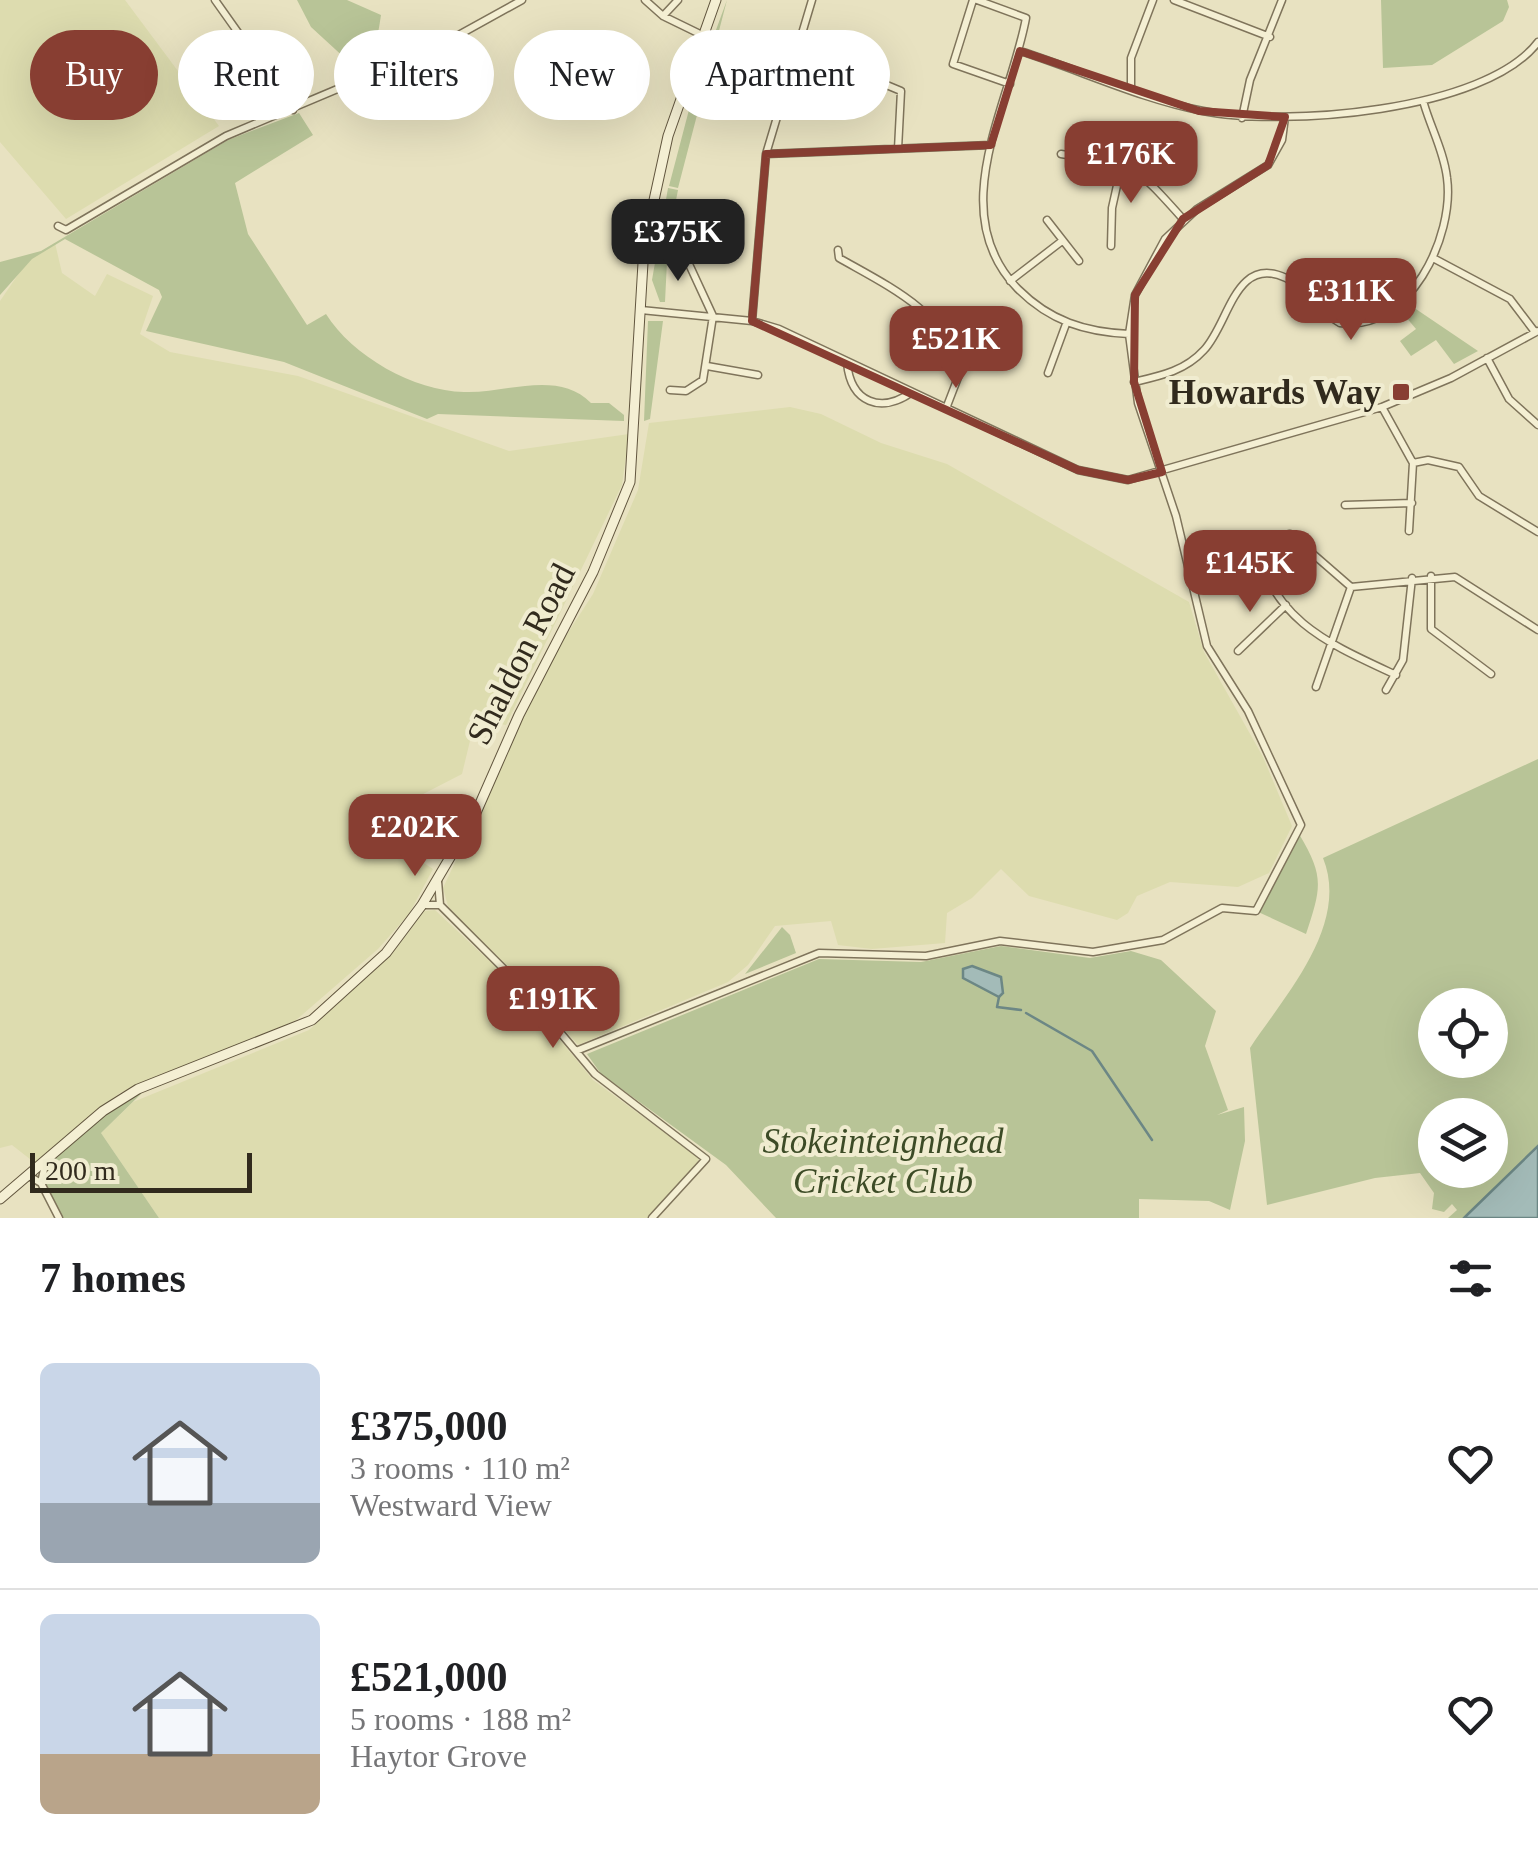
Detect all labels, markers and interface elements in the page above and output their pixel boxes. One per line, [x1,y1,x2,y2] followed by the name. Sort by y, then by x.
[30,30,158,120] chip: Buy
[178,30,314,120] chip: Rent
[334,30,494,120] chip: Filters
[514,30,650,120] chip: New
[670,30,890,120] chip: Apartment
[1061,121,1201,206] pin: £176K
[1087,135,1175,171] text: £176K
[608,199,748,284] pin: £375K
[634,213,722,249] text: £375K
[1281,258,1421,343] pin: £311K
[1307,272,1395,308] text: £311K
[886,306,1026,391] pin: £521K
[912,320,1000,356] text: £521K
[1169,373,1381,412] place label: Howards Way
[1390,381,1412,403] marker: Howards Way
[1180,530,1320,615] pin: £145K
[1206,544,1294,580] text: £145K
[459,557,583,751] street label: Shaldon Road
[345,794,485,879] pin: £202K
[371,808,459,844] text: £202K
[483,966,623,1051] pin: £191K
[509,980,597,1016] text: £191K
[1418,988,1508,1188] map controls
[1418,988,1508,1078] button: locate
[1418,1098,1508,1188] button: layers
[762,1122,1004,1201] park label: Stokeinteignhead Cricket Club
[30,1148,252,1192] scale bar
[45,1155,116,1186] text: 200 m
[1443,1251,1498,1306] icon: filters
[40,1255,186,1301] text: 7 homes
[120,1403,240,1523] icon: home
[350,1403,508,1449] text: £375,000
[1443,1436,1498,1491] icon: heart
[350,1450,570,1486] text: 3 rooms · 110 m²
[350,1487,552,1523] text: Westward View
[120,1654,240,1774] icon: home
[350,1654,508,1700] text: £521,000
[1443,1687,1498,1742] icon: heart
[350,1701,571,1737] text: 5 rooms · 188 m²
[350,1738,527,1774] text: Haytor Grove

